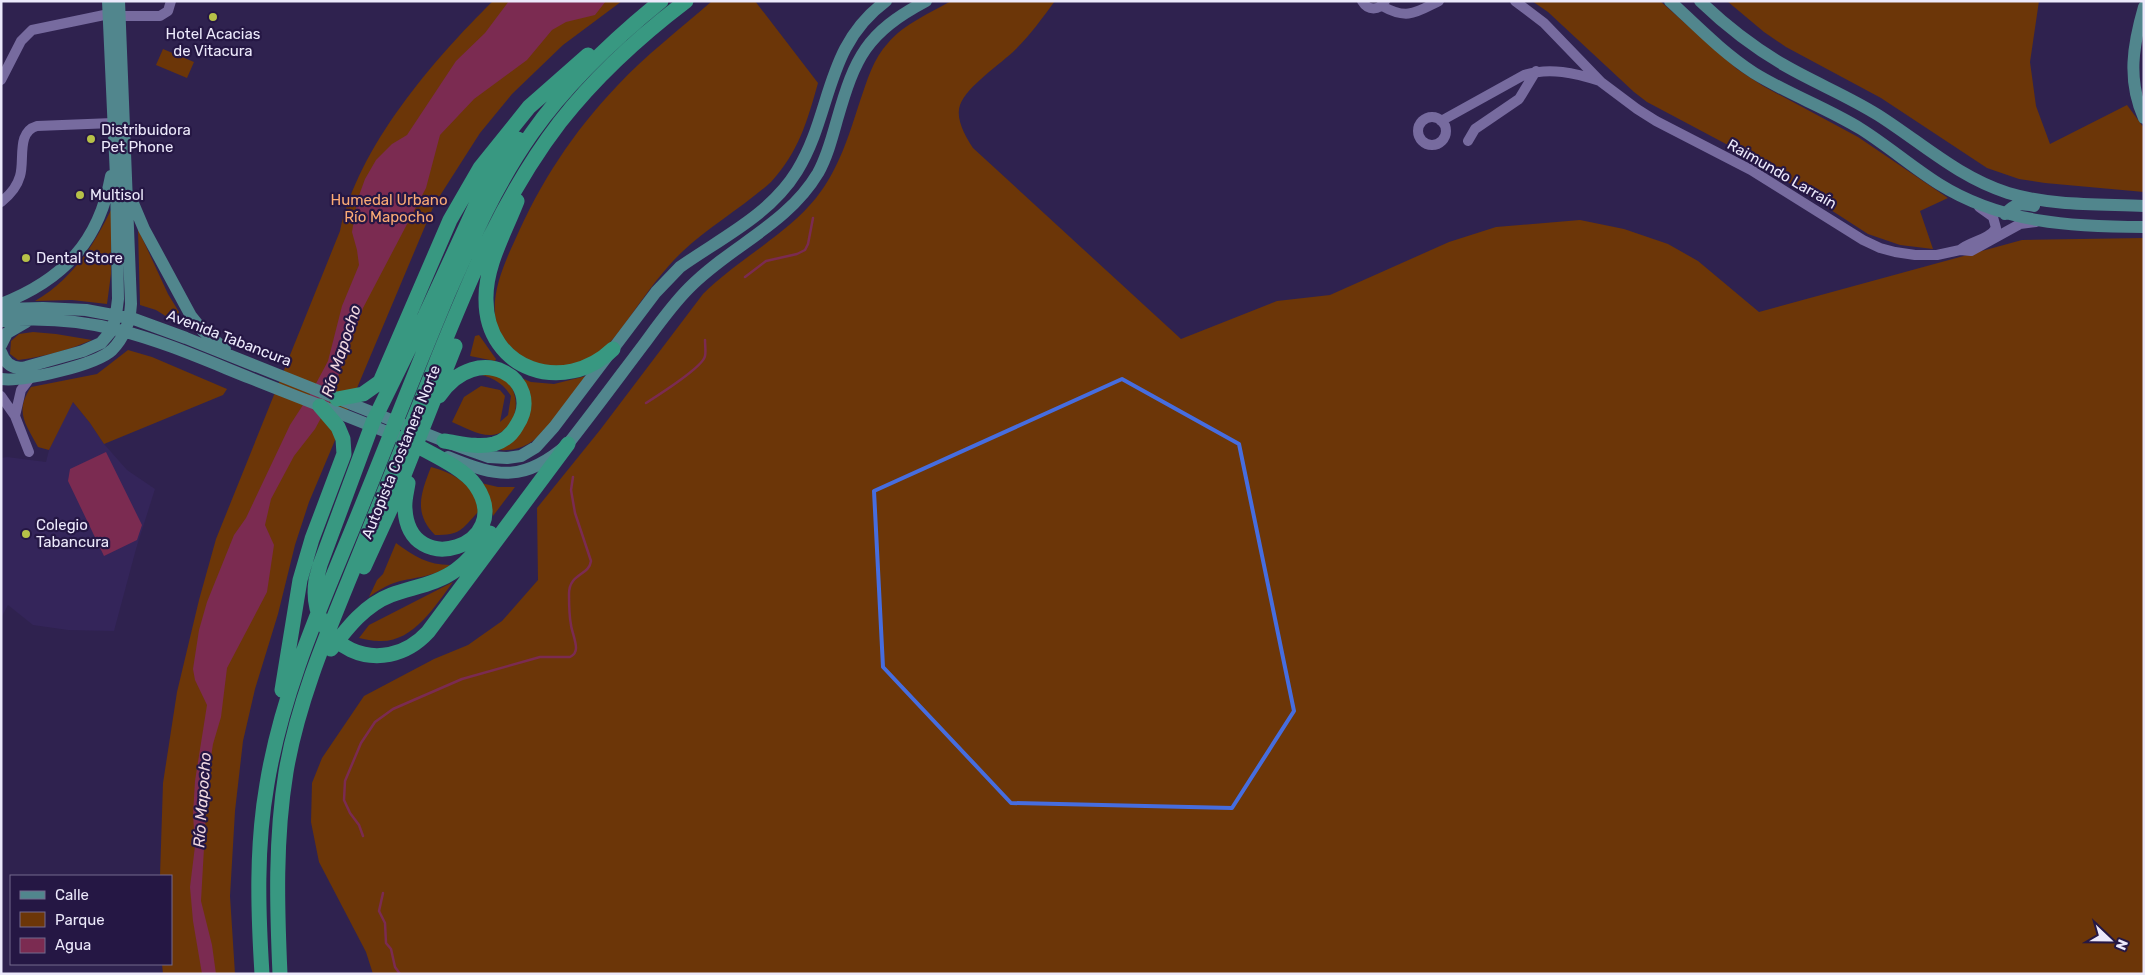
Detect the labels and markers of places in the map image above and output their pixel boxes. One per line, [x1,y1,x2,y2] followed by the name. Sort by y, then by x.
[207,11,219,23] marker: Hotel Acacias de Vitacura
[166,25,261,60] place label: Hotel Acacias de Vitacura
[101,121,191,156] place label: Distribuidora Pet Phone
[85,133,97,145] marker: Distribuidora Pet Phone
[90,186,144,204] place label: Multisol
[74,189,86,201] marker: Multisol
[36,249,123,267] place label: Dental Store
[20,252,32,264] marker: Dental Store
[36,516,109,551] place label: Colegio Tabancura
[20,528,32,540] marker: Colegio Tabancura

